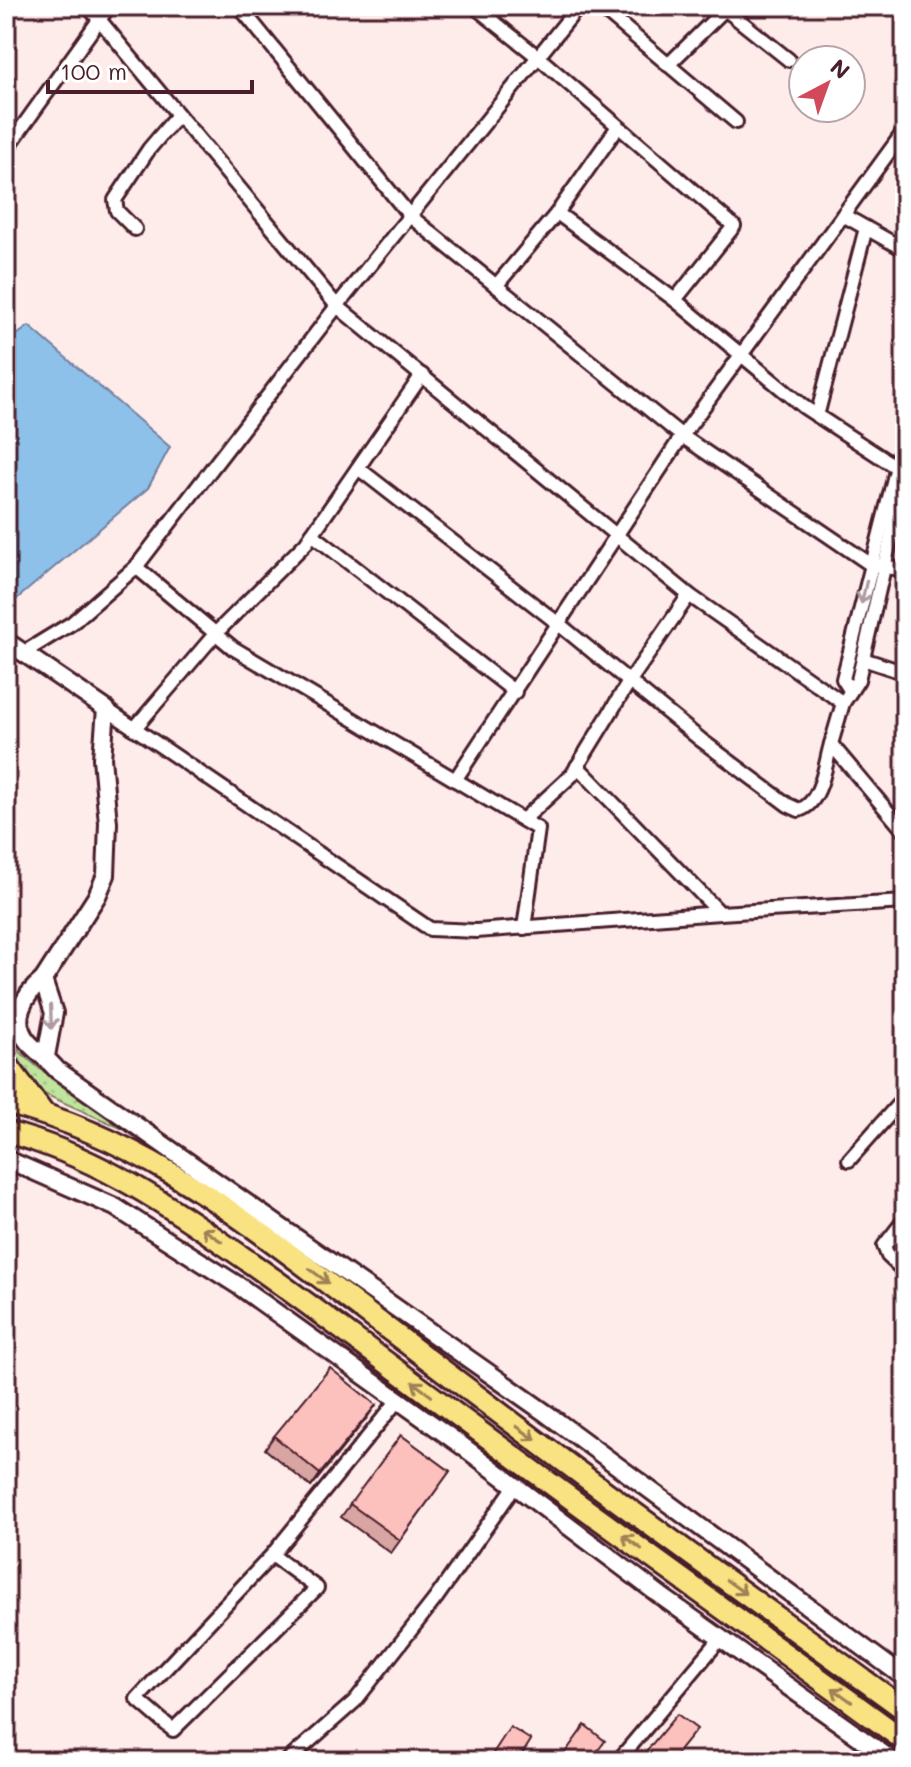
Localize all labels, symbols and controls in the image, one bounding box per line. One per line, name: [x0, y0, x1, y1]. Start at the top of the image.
scale bar: [48, 44, 252, 94]
north arrow: [787, 44, 867, 124]
text: N: [825, 52, 856, 85]
text: 100 m: [60, 55, 127, 86]
one-way arrow: [855, 578, 870, 604]
one-way arrow: [44, 1004, 59, 1030]
one-way arrow: [201, 1227, 223, 1244]
one-way arrow: [307, 1268, 329, 1285]
one-way arrow: [411, 1381, 433, 1397]
one-way arrow: [515, 1424, 536, 1441]
one-way arrow: [622, 1534, 643, 1551]
one-way arrow: [724, 1579, 746, 1595]
one-way arrow: [832, 1687, 853, 1704]

